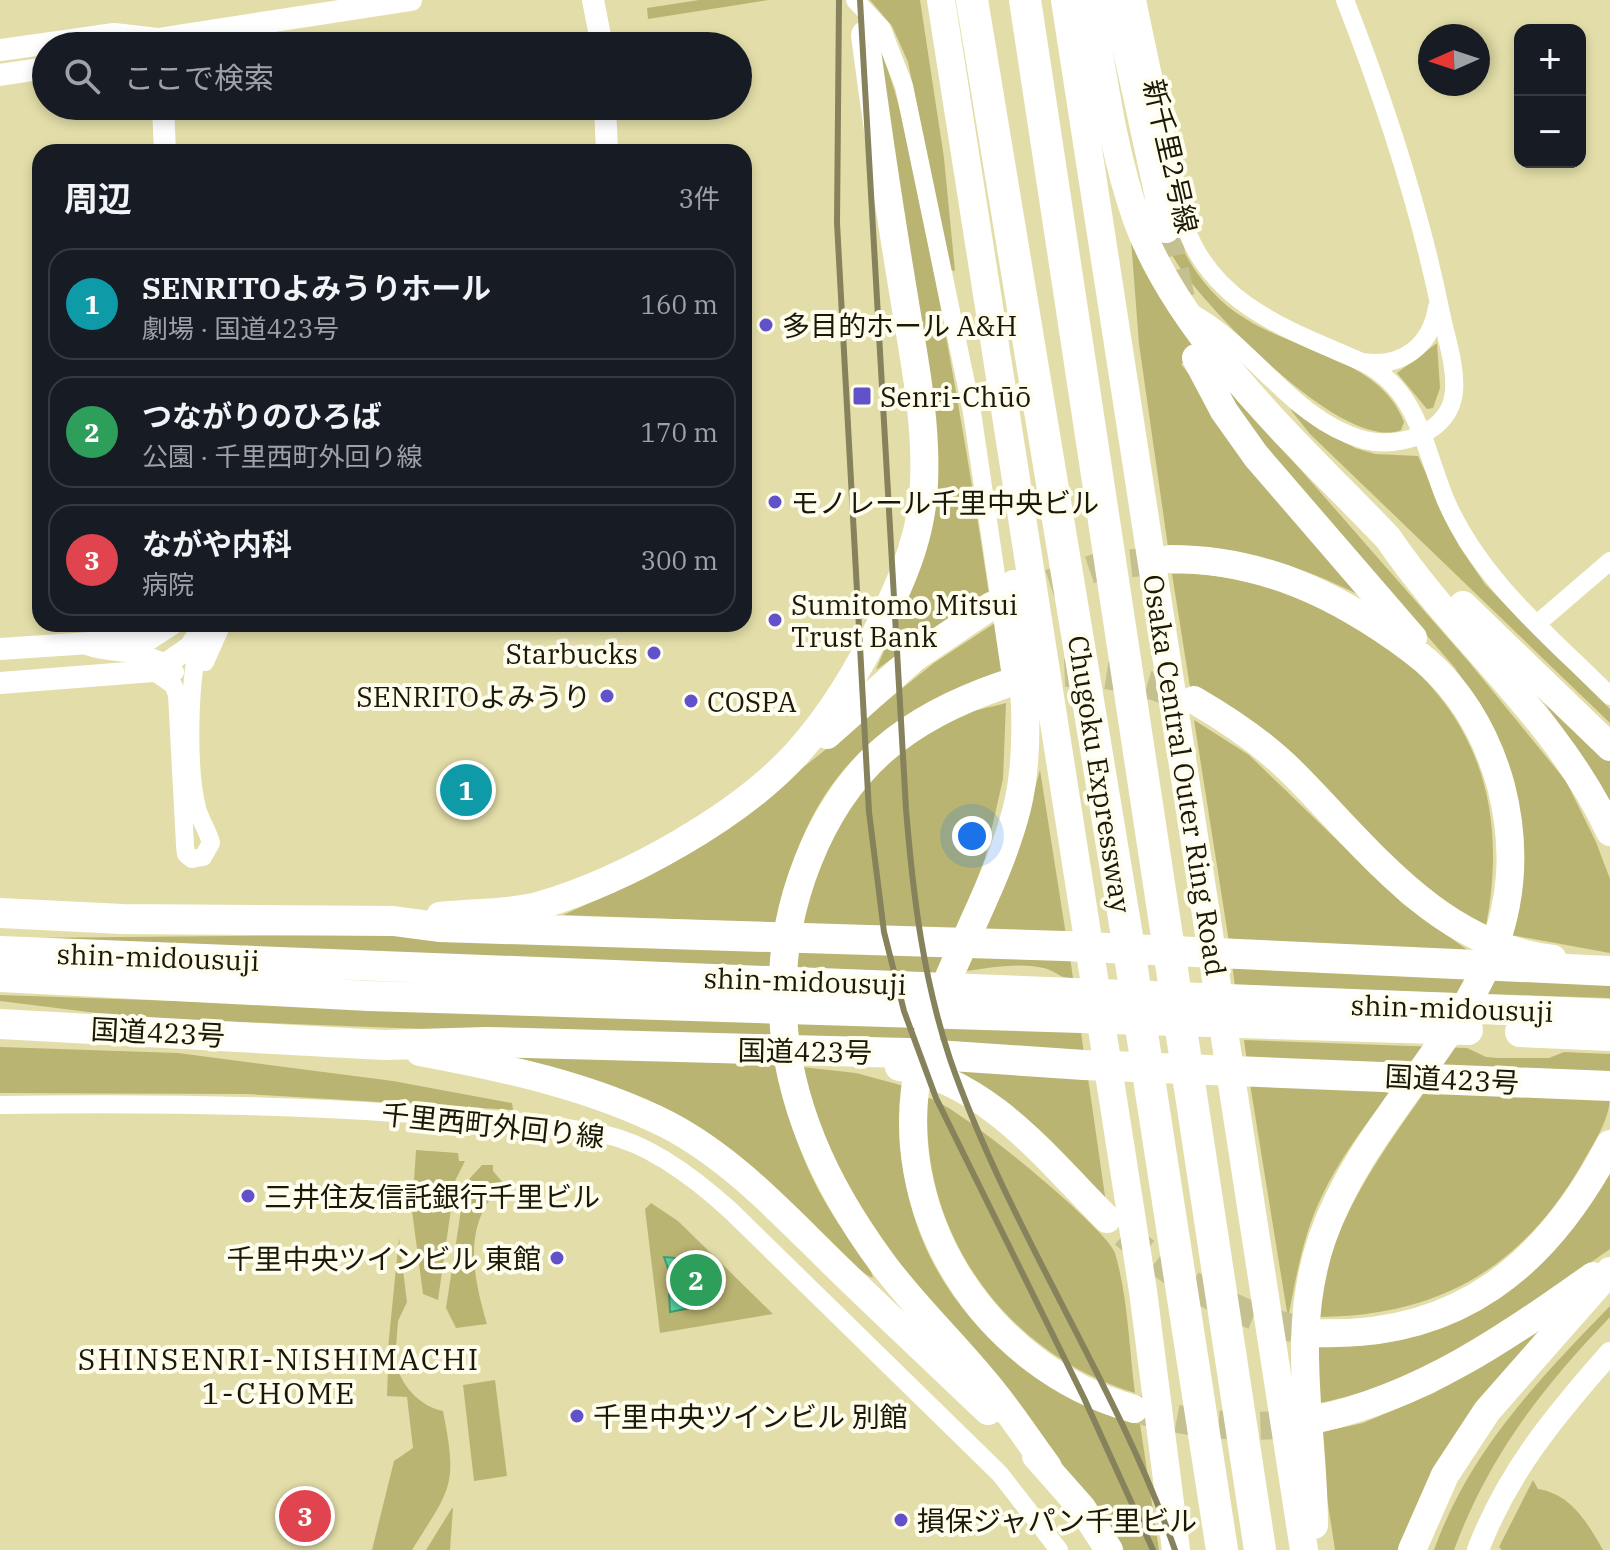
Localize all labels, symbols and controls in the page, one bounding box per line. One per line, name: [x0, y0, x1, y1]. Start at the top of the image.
north arrow: [1418, 24, 1490, 96]
map controls: [1514, 24, 1586, 168]
button: +: [1514, 24, 1586, 96]
search box: [32, 32, 752, 120]
icon: search: [60, 54, 104, 98]
text: ここで検索: [124, 58, 274, 97]
street label: 新千里2号線: [1135, 75, 1207, 237]
button: −: [1514, 96, 1586, 168]
text: 周辺: [64, 176, 132, 220]
text: 3件: [678, 181, 720, 215]
text: SENRITOよみうりホール: [142, 268, 491, 307]
text: 1: [84, 287, 100, 321]
text: 160 m: [640, 287, 718, 321]
place label: 多目的ホール A&H: [782, 307, 1017, 344]
text: 劇場 · 国道423号: [142, 311, 339, 345]
marker: 多目的ホール A&H: [757, 316, 775, 334]
place label: Senri-Chūō: [880, 378, 1031, 415]
marker: Senri-Chūō: [851, 385, 873, 407]
text: つながりのひろば: [142, 396, 382, 435]
text: 2: [84, 415, 100, 449]
text: 170 m: [640, 415, 718, 449]
text: 公園 · 千里西町外回り線: [142, 439, 423, 473]
place label: モノレール千里中央ビル: [791, 484, 1099, 521]
marker: モノレール千里中央ビル: [766, 493, 784, 511]
text: ながや内科: [142, 524, 292, 563]
text: 3: [84, 543, 100, 577]
text: 300 m: [640, 543, 718, 577]
text: 病院: [142, 567, 194, 601]
street label: Osaka Central Outer Ring Road: [1135, 572, 1235, 978]
place label: Sumitomo Mitsui Trust Bank: [791, 586, 1018, 655]
marker: Sumitomo Mitsui Trust Bank: [766, 611, 784, 629]
street label: Chugoku Expressway: [1060, 633, 1140, 915]
place label: Starbucks: [505, 635, 638, 672]
marker: Starbucks: [645, 644, 663, 662]
place label: SENRITOよみうり: [356, 678, 591, 715]
place label: COSPA: [707, 683, 797, 720]
marker: SENRITOよみうり: [598, 687, 616, 705]
marker: COSPA: [682, 692, 700, 710]
pin: 1: [440, 760, 492, 820]
your location: [952, 816, 992, 856]
street label: shin-midousuji: [56, 935, 260, 979]
street label: shin-midousuji: [703, 959, 907, 1003]
street label: shin-midousuji: [1350, 986, 1554, 1030]
street label: 国道423号: [90, 1010, 226, 1054]
street label: 国道423号: [737, 1031, 873, 1071]
street label: 国道423号: [1384, 1057, 1520, 1101]
street label: 千里西町外回り線: [380, 1095, 606, 1155]
place label: 三井住友信託銀行千里ビル: [264, 1178, 600, 1215]
marker: 三井住友信託銀行千里ビル: [239, 1187, 257, 1205]
place label: 千里中央ツインビル 東館: [227, 1240, 541, 1277]
marker: 千里中央ツインビル 東館: [548, 1249, 566, 1267]
pin: 2: [670, 1250, 722, 1310]
district label: SHINSENRI-NISHIMACHI 1-CHOME: [78, 1339, 480, 1412]
place label: 千里中央ツインビル 別館: [593, 1398, 908, 1435]
marker: 千里中央ツインビル 別館: [568, 1407, 586, 1425]
pin: 3: [279, 1486, 331, 1546]
place label: 損保ジャパン千里ビル: [917, 1502, 1197, 1539]
marker: 損保ジャパン千里ビル: [892, 1511, 910, 1529]

